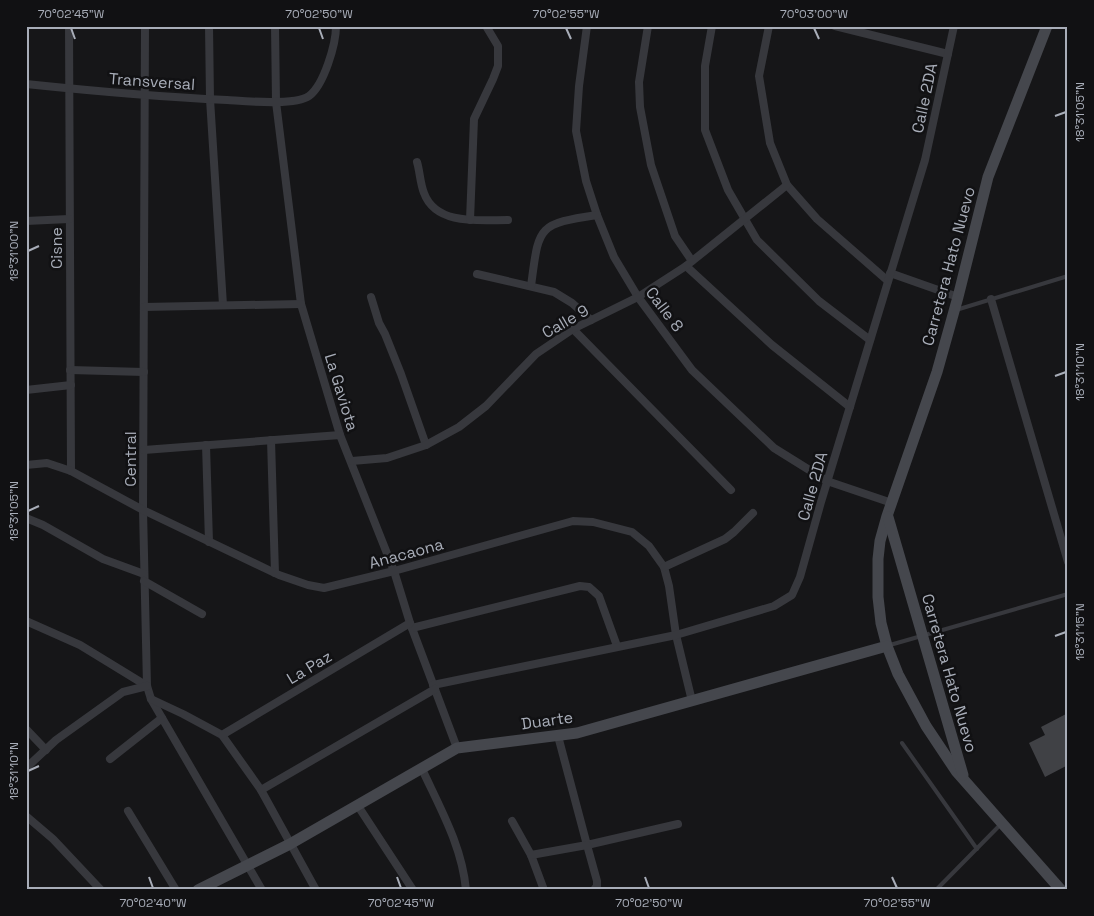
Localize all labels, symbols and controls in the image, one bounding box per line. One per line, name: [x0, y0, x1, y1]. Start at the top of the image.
text: 70°02'45"W: [38, 6, 105, 22]
text: 70°02'50"W: [285, 6, 353, 22]
text: 70°02'55"W: [533, 6, 600, 22]
text: 70°03'00"W: [780, 6, 848, 22]
street label: Calle 2DA: [907, 61, 942, 135]
street label: Transversal: [108, 68, 196, 95]
text: 18°31'05"N: [1072, 82, 1088, 142]
street label: Carretera Hato Nuevo: [917, 184, 980, 348]
text: 18°31'00"N: [6, 221, 22, 281]
street label: Cisne: [46, 227, 67, 269]
street label: Calle 8: [641, 283, 688, 336]
street label: Calle 9: [538, 300, 592, 343]
text: 18°31'10"N: [1072, 343, 1088, 401]
street label: La Gaviota: [320, 351, 363, 433]
street label: Central: [120, 431, 141, 487]
street label: Calle 2DA: [793, 449, 832, 523]
text: 18°31'05"N: [6, 481, 22, 541]
street label: Anacaona: [367, 533, 446, 574]
street label: Carretera Hato Nuevo: [917, 591, 982, 755]
text: 18°31'15"N: [1072, 603, 1088, 661]
street label: La Paz: [283, 646, 336, 689]
street label: Duarte: [520, 706, 574, 735]
text: 18°31'10"N: [6, 742, 22, 800]
text: 70°02'40"W: [119, 895, 187, 911]
text: 70°02'45"W: [368, 895, 435, 911]
text: 70°02'50"W: [615, 895, 683, 911]
text: 70°02'55"W: [864, 895, 931, 911]

